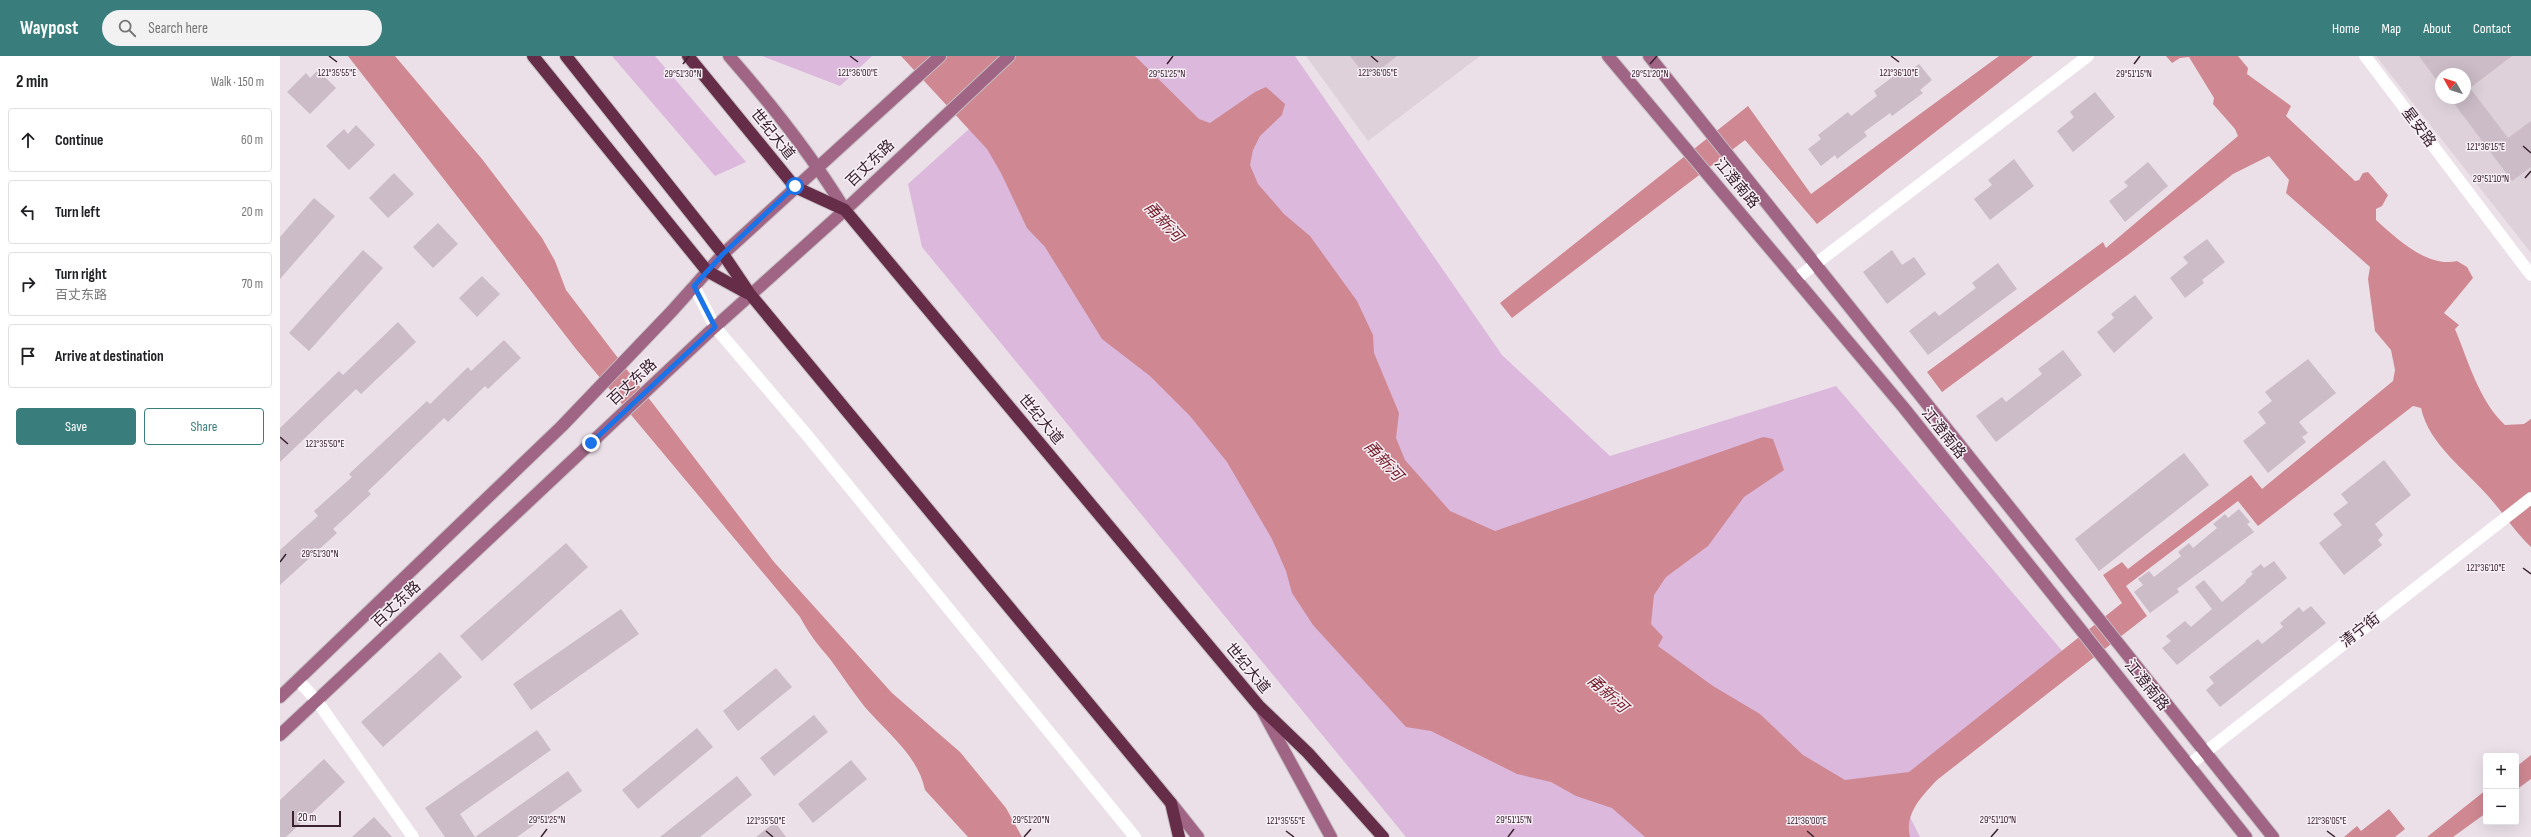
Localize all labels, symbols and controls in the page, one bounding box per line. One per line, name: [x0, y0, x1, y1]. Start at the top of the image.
search box: [102, 10, 382, 46]
text: Waypost: [20, 17, 78, 40]
icon: search: [116, 17, 138, 39]
text: Search here: [148, 19, 208, 38]
text: Home: [2332, 20, 2360, 37]
text: Map: [2382, 20, 2401, 37]
text: About: [2423, 20, 2451, 37]
text: Contact: [2473, 20, 2511, 37]
text: 121°35'55"E: [318, 67, 356, 79]
text: 121°36'00"E: [838, 67, 878, 79]
text: 121°36'05"E: [1358, 67, 1398, 79]
text: 121°36'10"E: [1880, 67, 1918, 79]
text: 29°51'30"N: [664, 68, 702, 80]
text: 29°51'25"N: [1149, 68, 1185, 80]
text: 29°51'20"N: [1632, 68, 1669, 80]
text: 29°51'15"N: [2116, 68, 2152, 80]
north arrow: [2435, 68, 2471, 104]
text: 2 min: [16, 72, 48, 92]
text: Walk · 150 m: [211, 74, 264, 90]
street label: 星安路: [2397, 104, 2440, 151]
street label: 世纪大道: [746, 105, 799, 164]
icon: ahead: [17, 129, 39, 151]
text: Continue: [55, 131, 104, 150]
text: 60 m: [241, 132, 263, 148]
street label: 百丈东路: [842, 136, 899, 191]
text: 121°36'15"E: [2467, 141, 2505, 153]
street label: 江澄南路: [1710, 154, 1763, 212]
text: 29°51'10"N: [2473, 173, 2509, 185]
route start: [786, 177, 804, 195]
water label: 甬新河: [1140, 198, 1188, 248]
icon: left: [17, 201, 39, 223]
text: Turn left: [55, 203, 100, 222]
text: 20 m: [241, 204, 263, 220]
text: Turn right: [55, 265, 107, 284]
icon: right: [17, 273, 39, 295]
text: 70 m: [242, 276, 263, 292]
text: 百丈东路: [55, 287, 107, 303]
icon: arrive: [17, 345, 39, 367]
text: Arrive at destination: [55, 347, 164, 366]
street label: 百丈东路: [604, 355, 661, 410]
street label: 世纪大道: [1014, 390, 1067, 448]
street label: 江澄南路: [1917, 404, 1970, 463]
button: Save: [16, 408, 136, 445]
button: Share: [144, 408, 264, 445]
route end: [582, 434, 600, 452]
water label: 甬新河: [1360, 437, 1408, 487]
text: 121°35'50"E: [305, 438, 345, 450]
text: 29°51'30"N: [301, 548, 339, 560]
text: 121°36'10"E: [2467, 562, 2505, 574]
street label: 百丈东路: [368, 577, 425, 632]
street label: 清宁街: [2337, 609, 2384, 652]
street label: 世纪大道: [1221, 639, 1274, 697]
street label: 江澄南路: [2120, 656, 2173, 715]
water label: 甬新河: [1583, 671, 1633, 719]
map controls: [2483, 753, 2519, 825]
button: +: [2483, 753, 2519, 789]
button: −: [2483, 789, 2519, 825]
scale bar: [292, 809, 341, 828]
text: 20 m: [298, 811, 316, 824]
text: 29°51'25"N: [529, 814, 565, 826]
text: 29°51'20"N: [1013, 814, 1050, 826]
text: 29°51'15"N: [1496, 814, 1532, 826]
text: 29°51'10"N: [1980, 814, 2016, 826]
text: 121°35'50"E: [746, 815, 786, 827]
text: 121°35'55"E: [1267, 815, 1305, 827]
text: 121°36'00"E: [1787, 815, 1827, 827]
text: 121°36'05"E: [2307, 815, 2347, 827]

